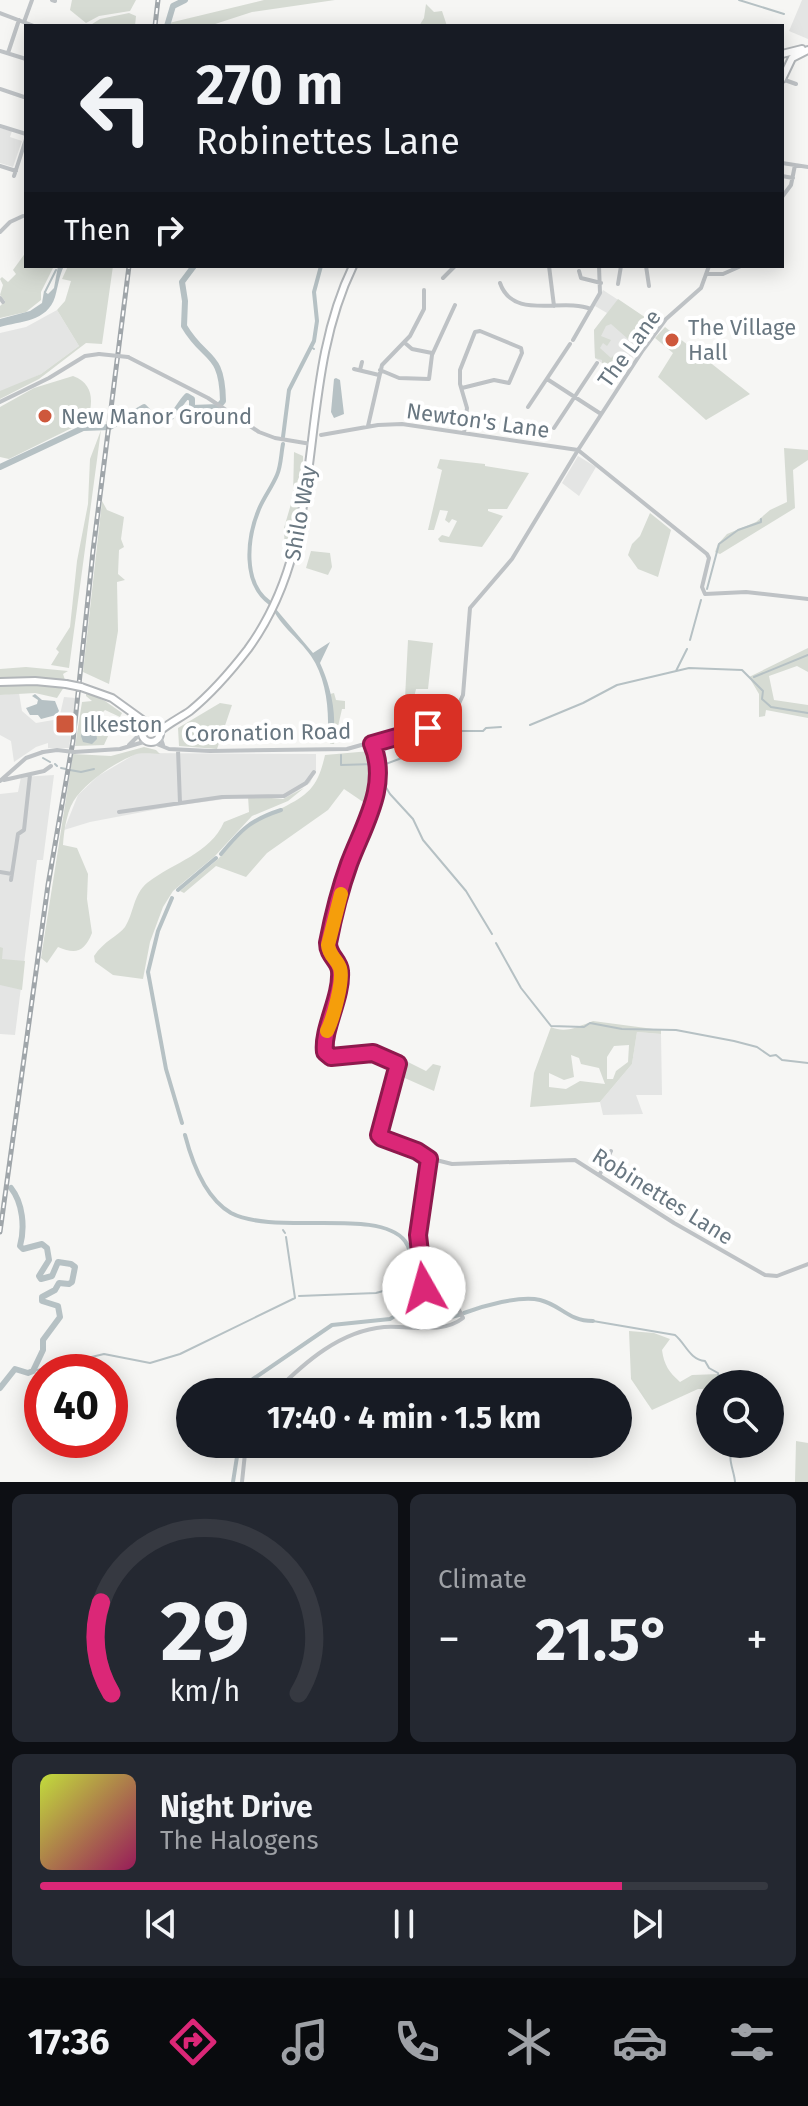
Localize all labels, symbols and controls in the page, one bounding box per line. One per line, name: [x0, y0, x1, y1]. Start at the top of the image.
text: 270 m: [196, 52, 343, 119]
icon: left: [64, 56, 168, 160]
text: Robinettes Lane: [196, 120, 460, 164]
icon: right: [147, 208, 191, 252]
text: Then: [64, 212, 131, 248]
street label: The Lane: [592, 304, 667, 393]
place label: The Village Hall: [688, 314, 796, 366]
marker: The Village Hall: [663, 331, 681, 349]
street label: Newton's Lane: [405, 397, 551, 444]
place label: New Manor Ground: [61, 403, 252, 430]
marker: New Manor Ground: [36, 407, 54, 425]
street label: Shilo Way: [279, 463, 322, 563]
pin: [394, 694, 462, 762]
icon: arrive: [406, 706, 450, 750]
place label: Ilkeston: [83, 711, 163, 738]
marker: Ilkeston: [54, 713, 76, 735]
street label: Coronation Road: [184, 718, 352, 747]
street label: Robinettes Lane: [587, 1142, 738, 1251]
position arrow: [382, 1246, 466, 1330]
speed limit sign: 40: [24, 1354, 128, 1458]
map controls: [696, 1370, 784, 1458]
button: search: [696, 1370, 784, 1458]
text: 17:40 · 4 min · 1.5 km: [267, 1400, 541, 1436]
text: Climate: [438, 1564, 527, 1595]
text: 29: [161, 1582, 249, 1682]
text: 21.5°: [535, 1604, 671, 1676]
text: −: [438, 1613, 460, 1666]
text: +: [746, 1613, 768, 1666]
text: km/h: [170, 1674, 240, 1709]
text: Night Drive: [160, 1789, 313, 1825]
text: The Halogens: [160, 1825, 319, 1856]
icon: previous: [139, 1902, 183, 1946]
icon: pause: [382, 1902, 426, 1946]
icon: next: [625, 1902, 669, 1946]
icon: directions: [165, 2014, 221, 2070]
icon: music: [277, 2014, 333, 2070]
icon: phone: [389, 2014, 445, 2070]
icon: climate: [501, 2014, 557, 2070]
icon: car: [612, 2014, 668, 2070]
icon: filters: [724, 2014, 780, 2070]
text: 17:36: [28, 2020, 110, 2064]

